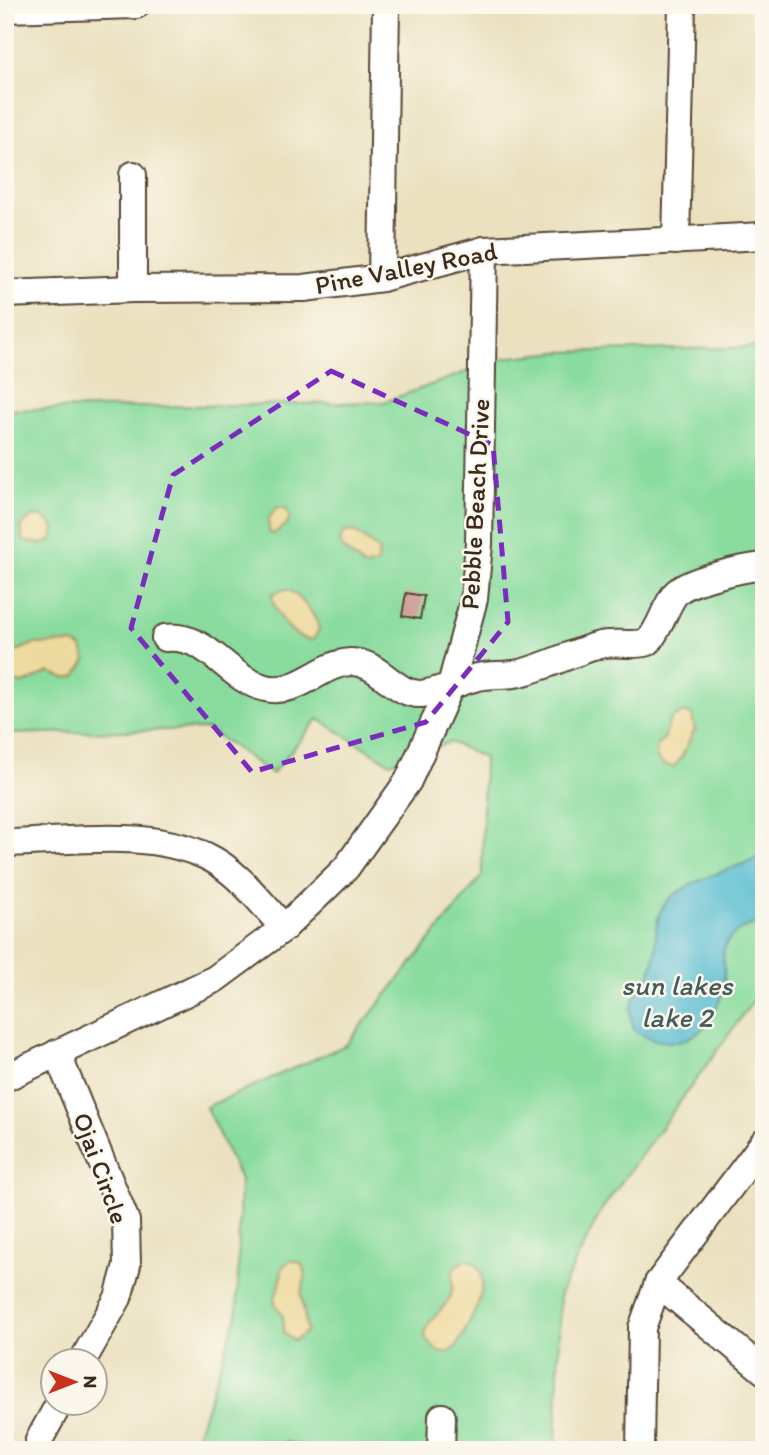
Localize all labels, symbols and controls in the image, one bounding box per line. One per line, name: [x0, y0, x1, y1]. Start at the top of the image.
street label: Pine Valley Road: [312, 235, 500, 301]
street label: Pebble Beach Drive: [453, 398, 497, 610]
water label: sun lakes lake 2: [621, 968, 734, 1034]
street label: Ojai Circle: [66, 1108, 136, 1228]
north arrow: [38, 1346, 108, 1416]
text: N: [79, 1376, 102, 1388]

